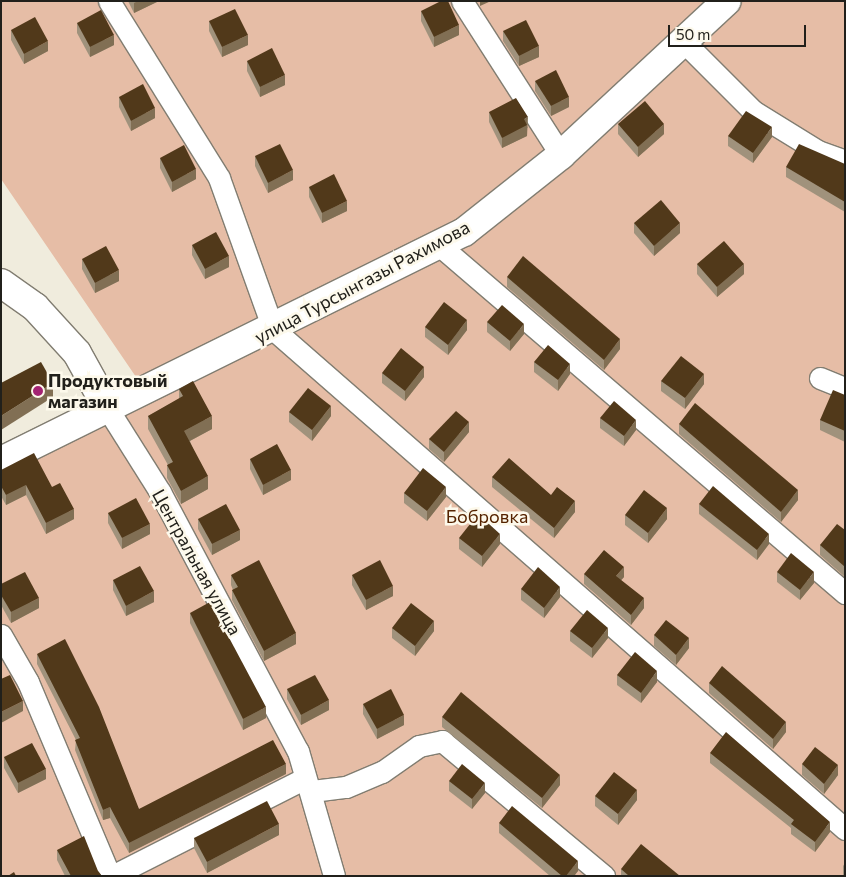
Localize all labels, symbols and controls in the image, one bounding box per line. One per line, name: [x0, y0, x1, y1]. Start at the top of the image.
scale bar: [671, 15, 808, 47]
text: 50 m: [676, 25, 710, 43]
street label: улица Турсынгазы Рахимова: [251, 216, 473, 348]
place label: Продуктовый магазин: [48, 370, 167, 412]
marker: Продуктовый магазин: [32, 385, 44, 397]
street label: Центральная улица: [148, 485, 246, 639]
park label: Бобровка: [446, 505, 528, 527]

